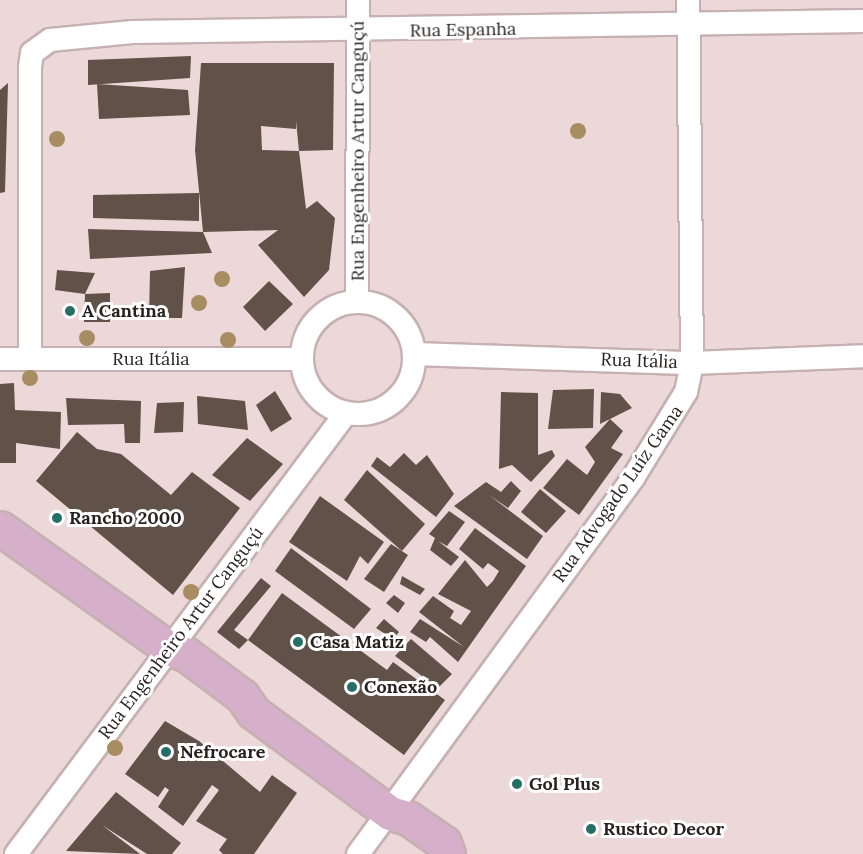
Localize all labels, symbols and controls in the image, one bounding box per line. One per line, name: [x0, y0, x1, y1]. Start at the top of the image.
street label: Rua Espanha: [410, 18, 516, 42]
street label: Rua Engenheiro Artur Canguçú: [347, 21, 369, 281]
place label: A Cantina: [82, 300, 166, 322]
marker: A Cantina: [63, 304, 77, 318]
street label: Rua Itália: [112, 348, 190, 370]
street label: Rua Itália: [600, 349, 678, 373]
street label: Rua Advogado Luíz Gama: [549, 401, 687, 587]
place label: Rancho 2000: [69, 507, 182, 529]
marker: Rancho 2000: [50, 511, 64, 525]
street label: Rua Engenheiro Artur Canguçú: [94, 522, 268, 744]
place label: Casa Matiz: [310, 631, 404, 653]
marker: Casa Matiz: [291, 635, 305, 649]
place label: Conexão: [364, 676, 437, 698]
marker: Conexão: [345, 680, 359, 694]
place label: Nefrocare: [180, 741, 265, 763]
marker: Nefrocare: [157, 743, 175, 761]
place label: Gol Plus: [529, 773, 600, 795]
marker: Gol Plus: [510, 777, 524, 791]
place label: Rustico Decor: [603, 818, 724, 840]
marker: Rustico Decor: [584, 822, 598, 836]

